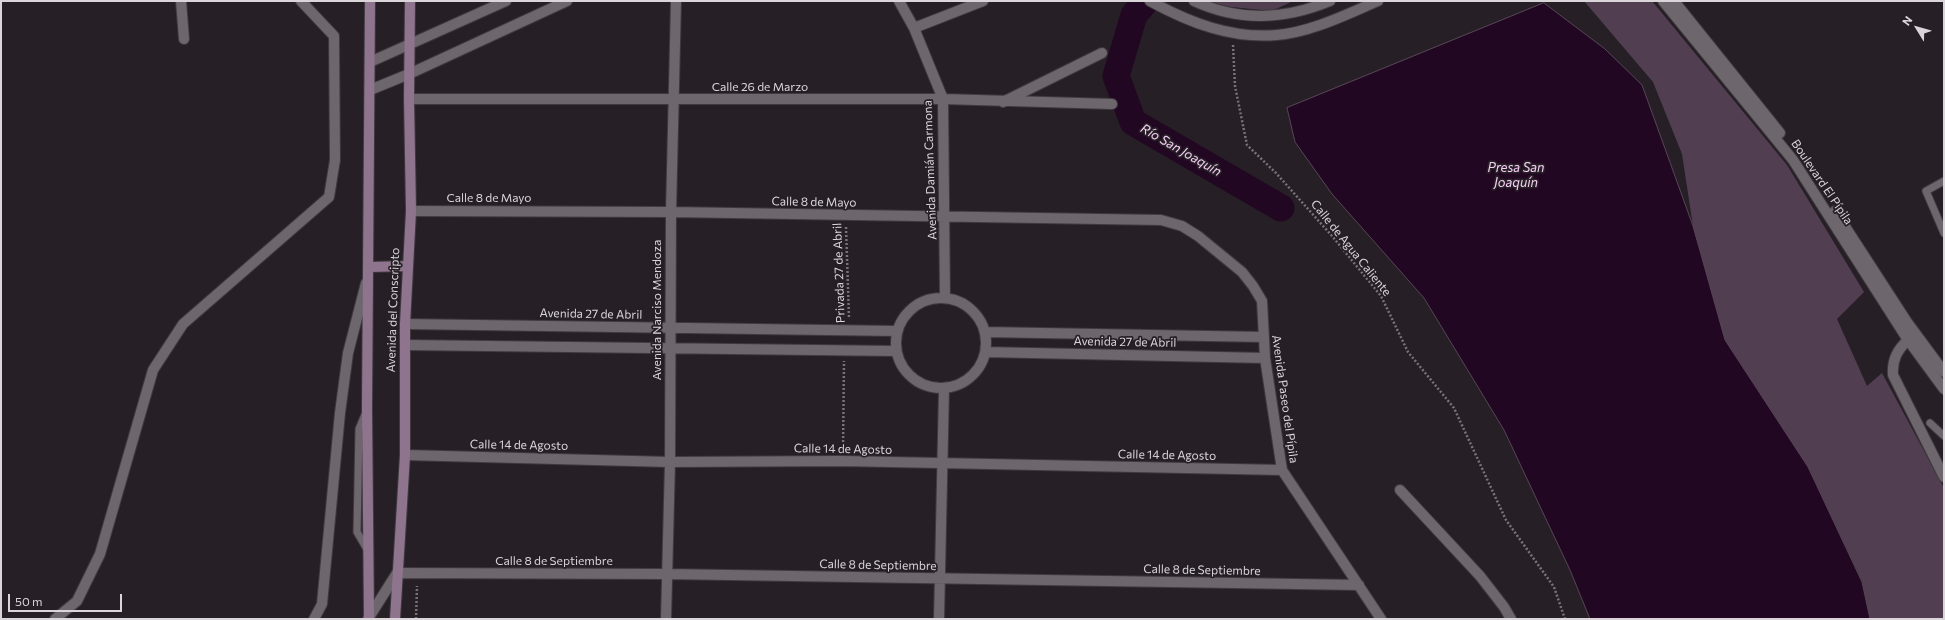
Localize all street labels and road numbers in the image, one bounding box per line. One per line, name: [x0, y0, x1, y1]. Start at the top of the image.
street label: Calle 26 de Marzo: [712, 80, 808, 94]
street label: Avenida Damián Carmona: [920, 100, 940, 240]
street label: Boulevard El Pípila: [1788, 137, 1856, 227]
street label: Calle 8 de Mayo: [446, 191, 532, 205]
street label: Calle 8 de Mayo: [771, 194, 857, 210]
street label: Calle de Agua Caliente: [1308, 197, 1394, 299]
street label: Privada 27 de Abril: [830, 223, 848, 323]
street label: Avenida Narciso Mendoza: [650, 240, 664, 380]
street label: Avenida del Conscripto: [384, 247, 402, 373]
street label: Avenida 27 de Abril: [540, 306, 642, 322]
street label: Avenida 27 de Abril: [1074, 334, 1176, 350]
street label: Avenida Paseo del Pípila: [1269, 334, 1301, 464]
street label: Calle 14 de Agosto: [470, 437, 568, 453]
street label: Calle 14 de Agosto: [794, 441, 892, 457]
street label: Calle 14 de Agosto: [1118, 447, 1216, 463]
street label: Calle 8 de Septiembre: [495, 554, 613, 568]
street label: Calle 8 de Septiembre: [819, 557, 937, 573]
street label: Calle 8 de Septiembre: [1143, 562, 1261, 578]

